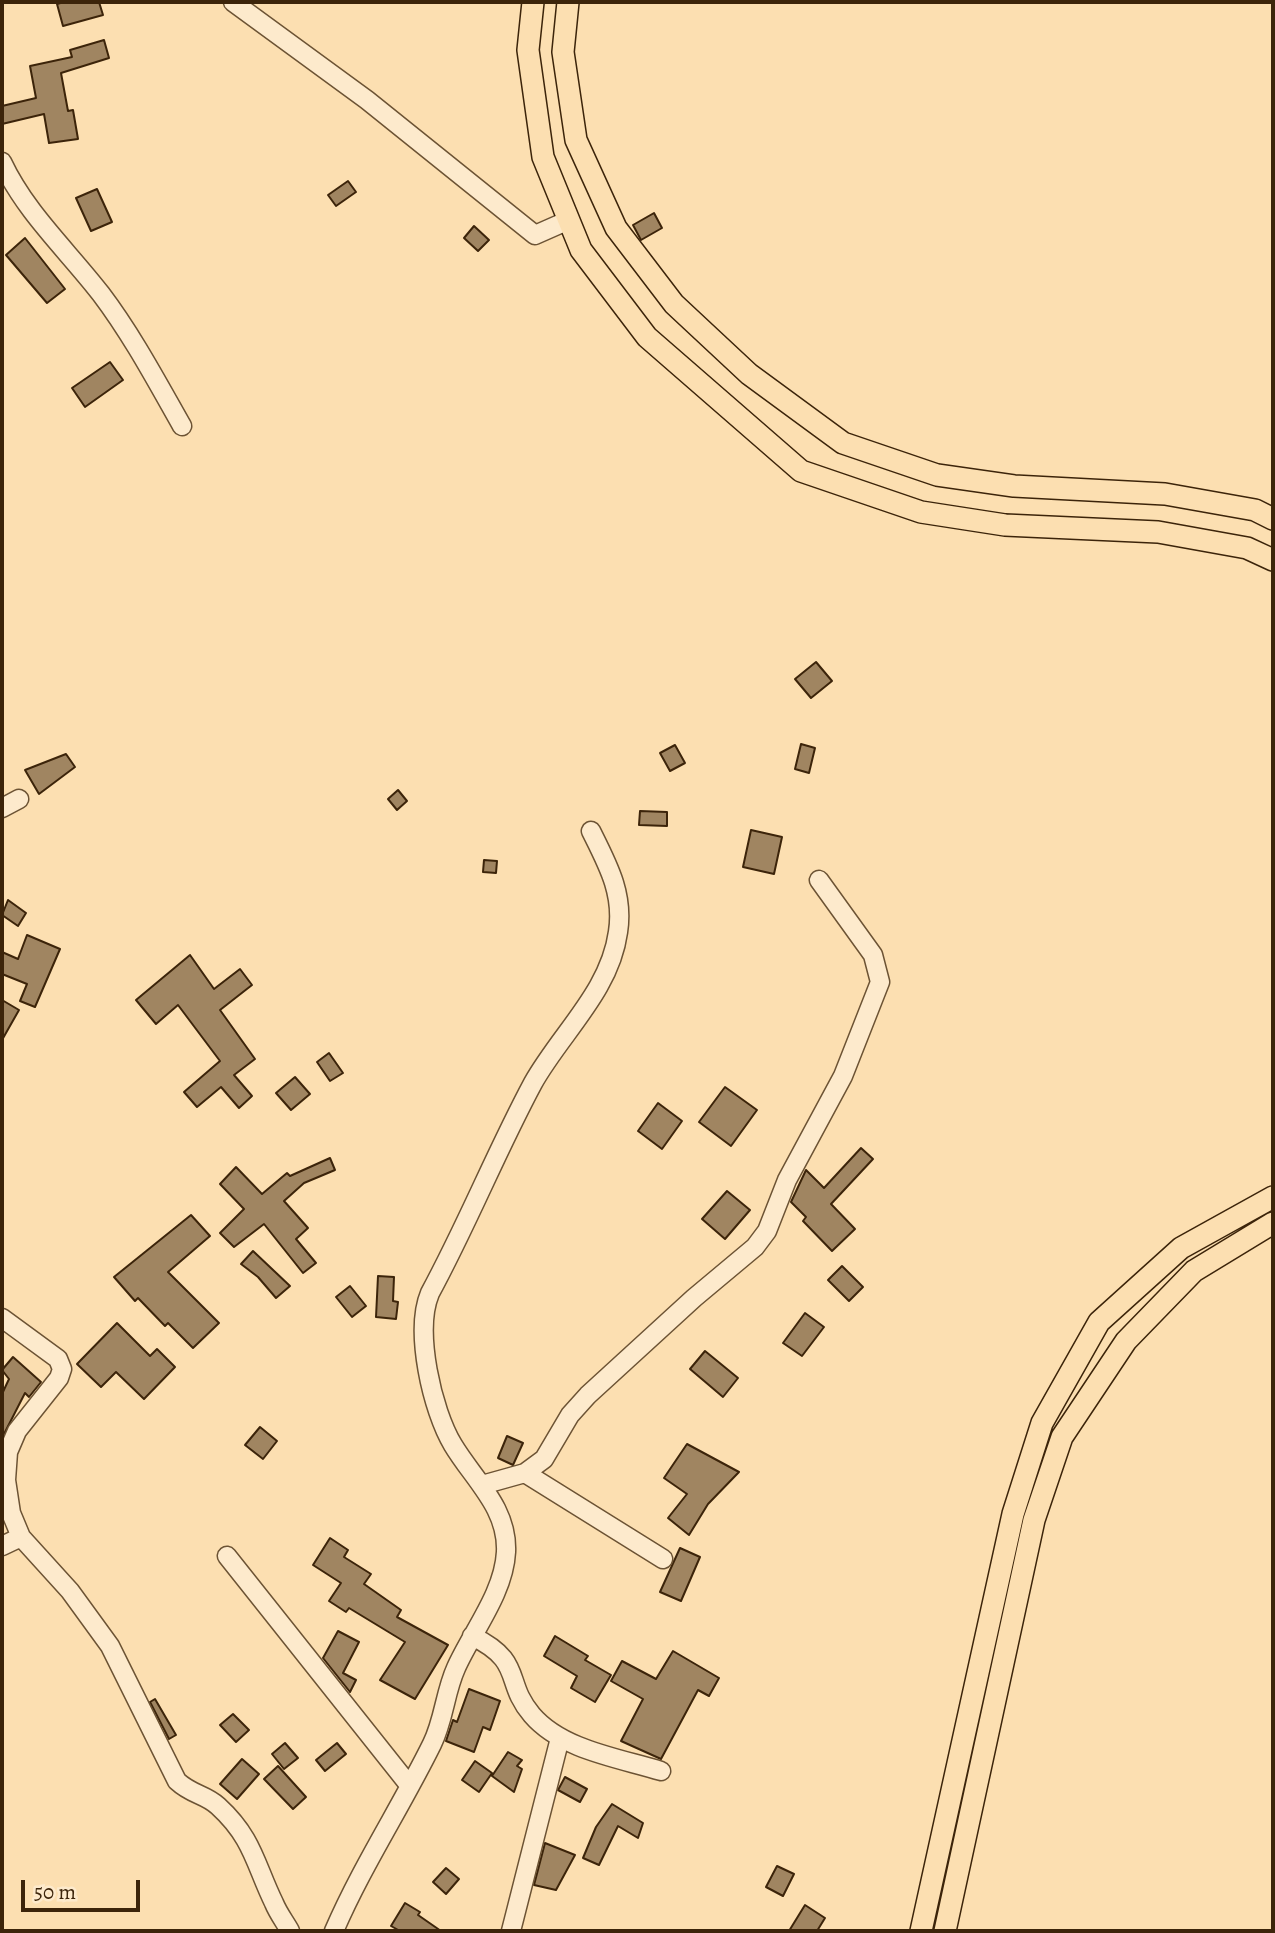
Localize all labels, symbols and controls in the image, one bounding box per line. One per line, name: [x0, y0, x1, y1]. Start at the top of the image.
scale bar: [24, 1867, 144, 1911]
text: 50 m: [34, 1878, 76, 1906]

